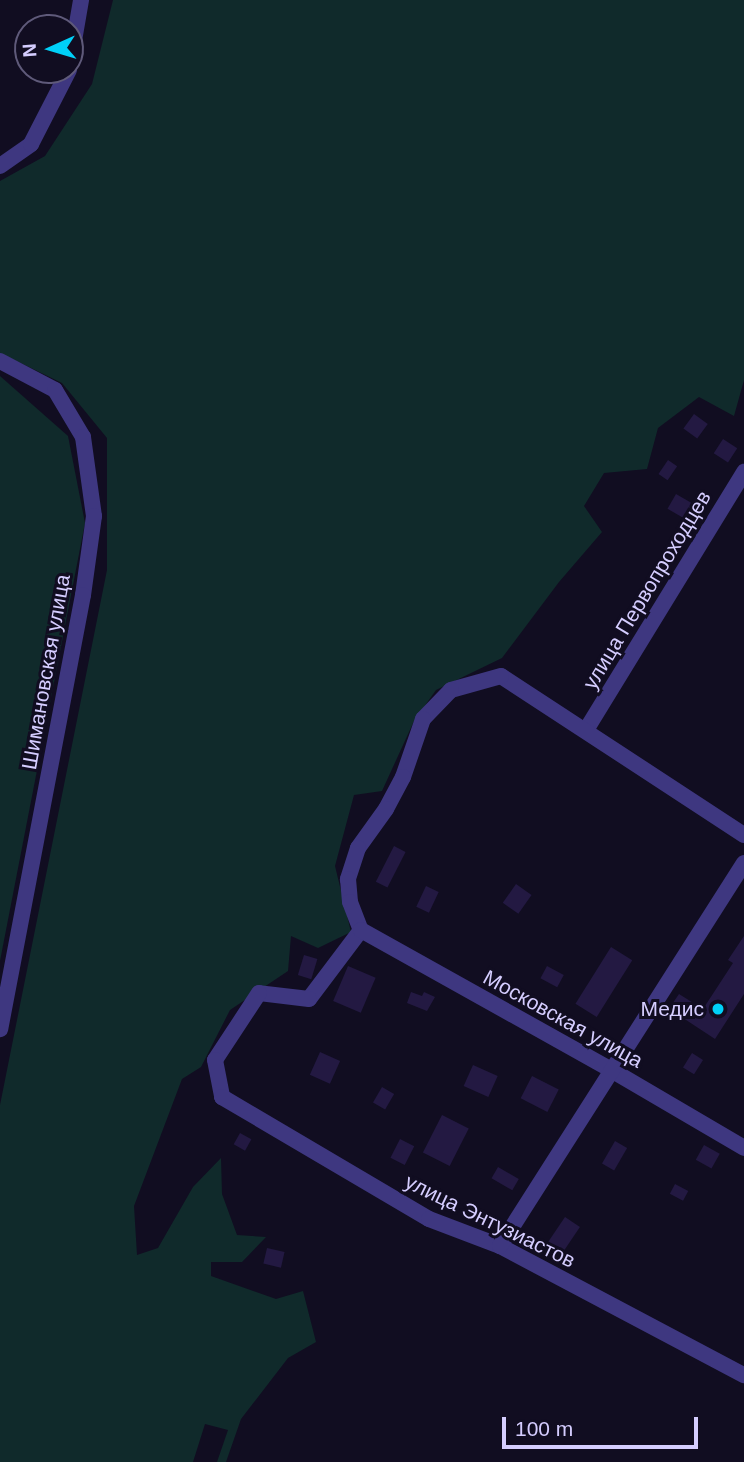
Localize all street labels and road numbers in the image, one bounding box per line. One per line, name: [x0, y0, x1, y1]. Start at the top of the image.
street label: улица Первопроходцев: [578, 486, 716, 694]
street label: Шимановская улица: [16, 572, 76, 772]
street label: Московская улица: [479, 965, 647, 1073]
street label: улица Энтузиастов: [401, 1169, 579, 1273]

